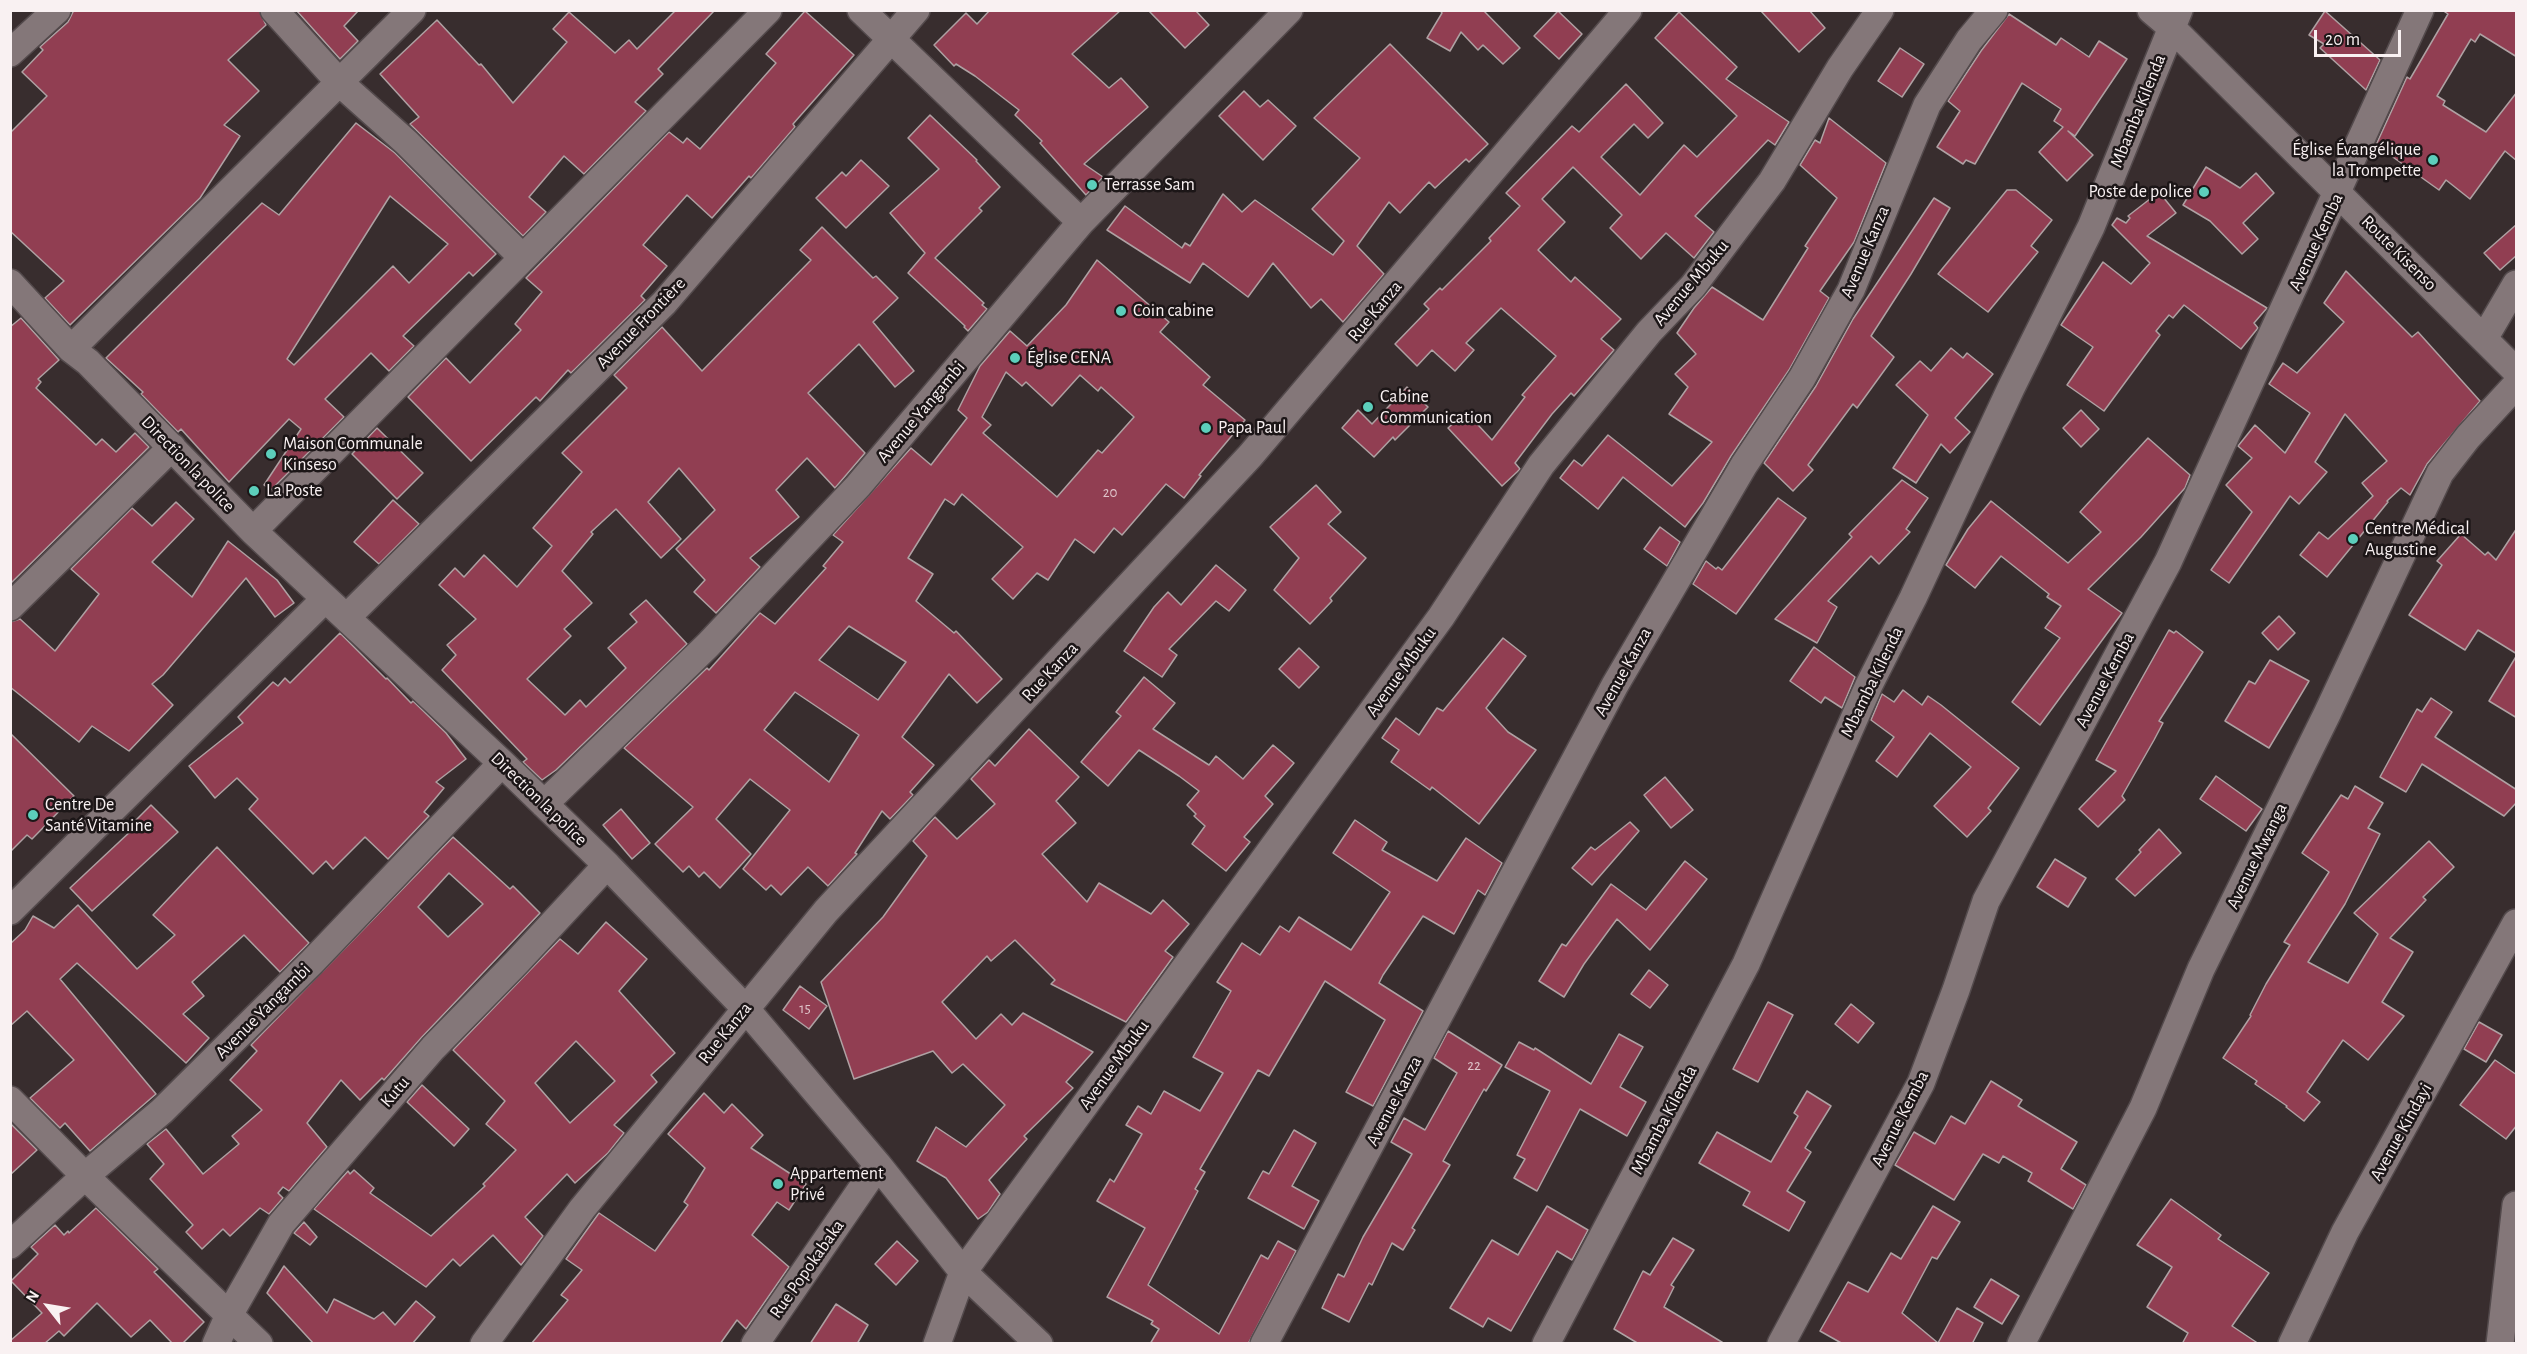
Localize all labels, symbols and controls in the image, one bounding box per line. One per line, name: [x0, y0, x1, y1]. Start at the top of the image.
scale bar: [2317, 18, 2404, 56]
text: 20 m: [2325, 31, 2360, 49]
street label: Mbamba Kilenda: [2105, 51, 2171, 171]
place label: Église Évangélique la Trompette: [2292, 139, 2421, 182]
marker: Église Évangélique la Trompette: [2426, 153, 2440, 167]
place label: Terrasse Sam: [1104, 174, 1195, 196]
marker: Terrasse Sam: [1085, 178, 1099, 192]
place label: Poste de police: [2089, 181, 2192, 203]
marker: Poste de police: [2197, 185, 2211, 199]
street label: Avenue Kemba: [2284, 190, 2348, 294]
street label: Avenue Kanza: [1836, 203, 1894, 301]
street label: Route Kisenso: [2357, 211, 2441, 295]
street label: Avenue Mbuku: [1649, 236, 1733, 330]
street label: Avenue Frontière: [592, 273, 690, 373]
street label: Rue Kanza: [1343, 276, 1407, 346]
place label: Coin cabine: [1133, 300, 1214, 322]
marker: Coin cabine: [1114, 304, 1128, 318]
place label: Église CENA: [1027, 347, 1111, 369]
marker: Église CENA: [1008, 351, 1022, 365]
street label: Avenue Yangambi: [872, 357, 970, 467]
place label: Cabine Communication: [1380, 386, 1492, 428]
marker: Cabine Communication: [1361, 400, 1375, 414]
street label: Direction la police: [137, 411, 239, 517]
place label: Papa Paul: [1218, 417, 1286, 439]
marker: Papa Paul: [1199, 421, 1213, 435]
place label: Maison Communale Kinseso: [283, 433, 423, 476]
marker: Maison Communale Kinseso: [264, 447, 278, 461]
place label: La Poste: [266, 480, 323, 502]
house number: 20: [1103, 483, 1117, 501]
marker: La Poste: [247, 484, 261, 498]
place label: Centre Médical Augustine: [2365, 518, 2470, 560]
marker: Centre Médical Augustine: [2346, 532, 2360, 546]
street label: Avenue Mbuku: [1361, 623, 1441, 721]
street label: Mbamba Kilenda: [1836, 623, 1908, 741]
street label: Avenue Kanza: [1590, 624, 1656, 720]
street label: Avenue Kemba: [2071, 629, 2139, 731]
street label: Rue Kanza: [1017, 638, 1083, 706]
street label: Direction la police: [486, 748, 592, 850]
place label: Centre De Santé Vitamine: [45, 794, 152, 836]
street label: Avenue Mwanga: [2222, 799, 2292, 913]
marker: Centre De Santé Vitamine: [26, 808, 40, 822]
street label: Avenue Yangambi: [211, 959, 315, 1063]
street label: Rue Kanza: [694, 998, 756, 1068]
house number: 15: [799, 999, 811, 1017]
street label: Avenue Mbuku: [1074, 1016, 1154, 1114]
street label: Avenue Kanza: [1361, 1053, 1427, 1149]
house number: 22: [1467, 1056, 1481, 1074]
street label: Mbamba Kilenda: [1626, 1062, 1702, 1178]
street label: Avenue Kemba: [1867, 1067, 1933, 1171]
street label: Kutu: [376, 1072, 414, 1112]
street label: Avenue Kindayi: [2365, 1079, 2437, 1185]
place label: Appartement Privé: [790, 1163, 884, 1206]
marker: Appartement Privé: [771, 1177, 785, 1191]
street label: Rue Popokabaka: [765, 1216, 849, 1322]
north arrow: [18, 1276, 78, 1336]
text: N: [23, 1288, 42, 1306]

